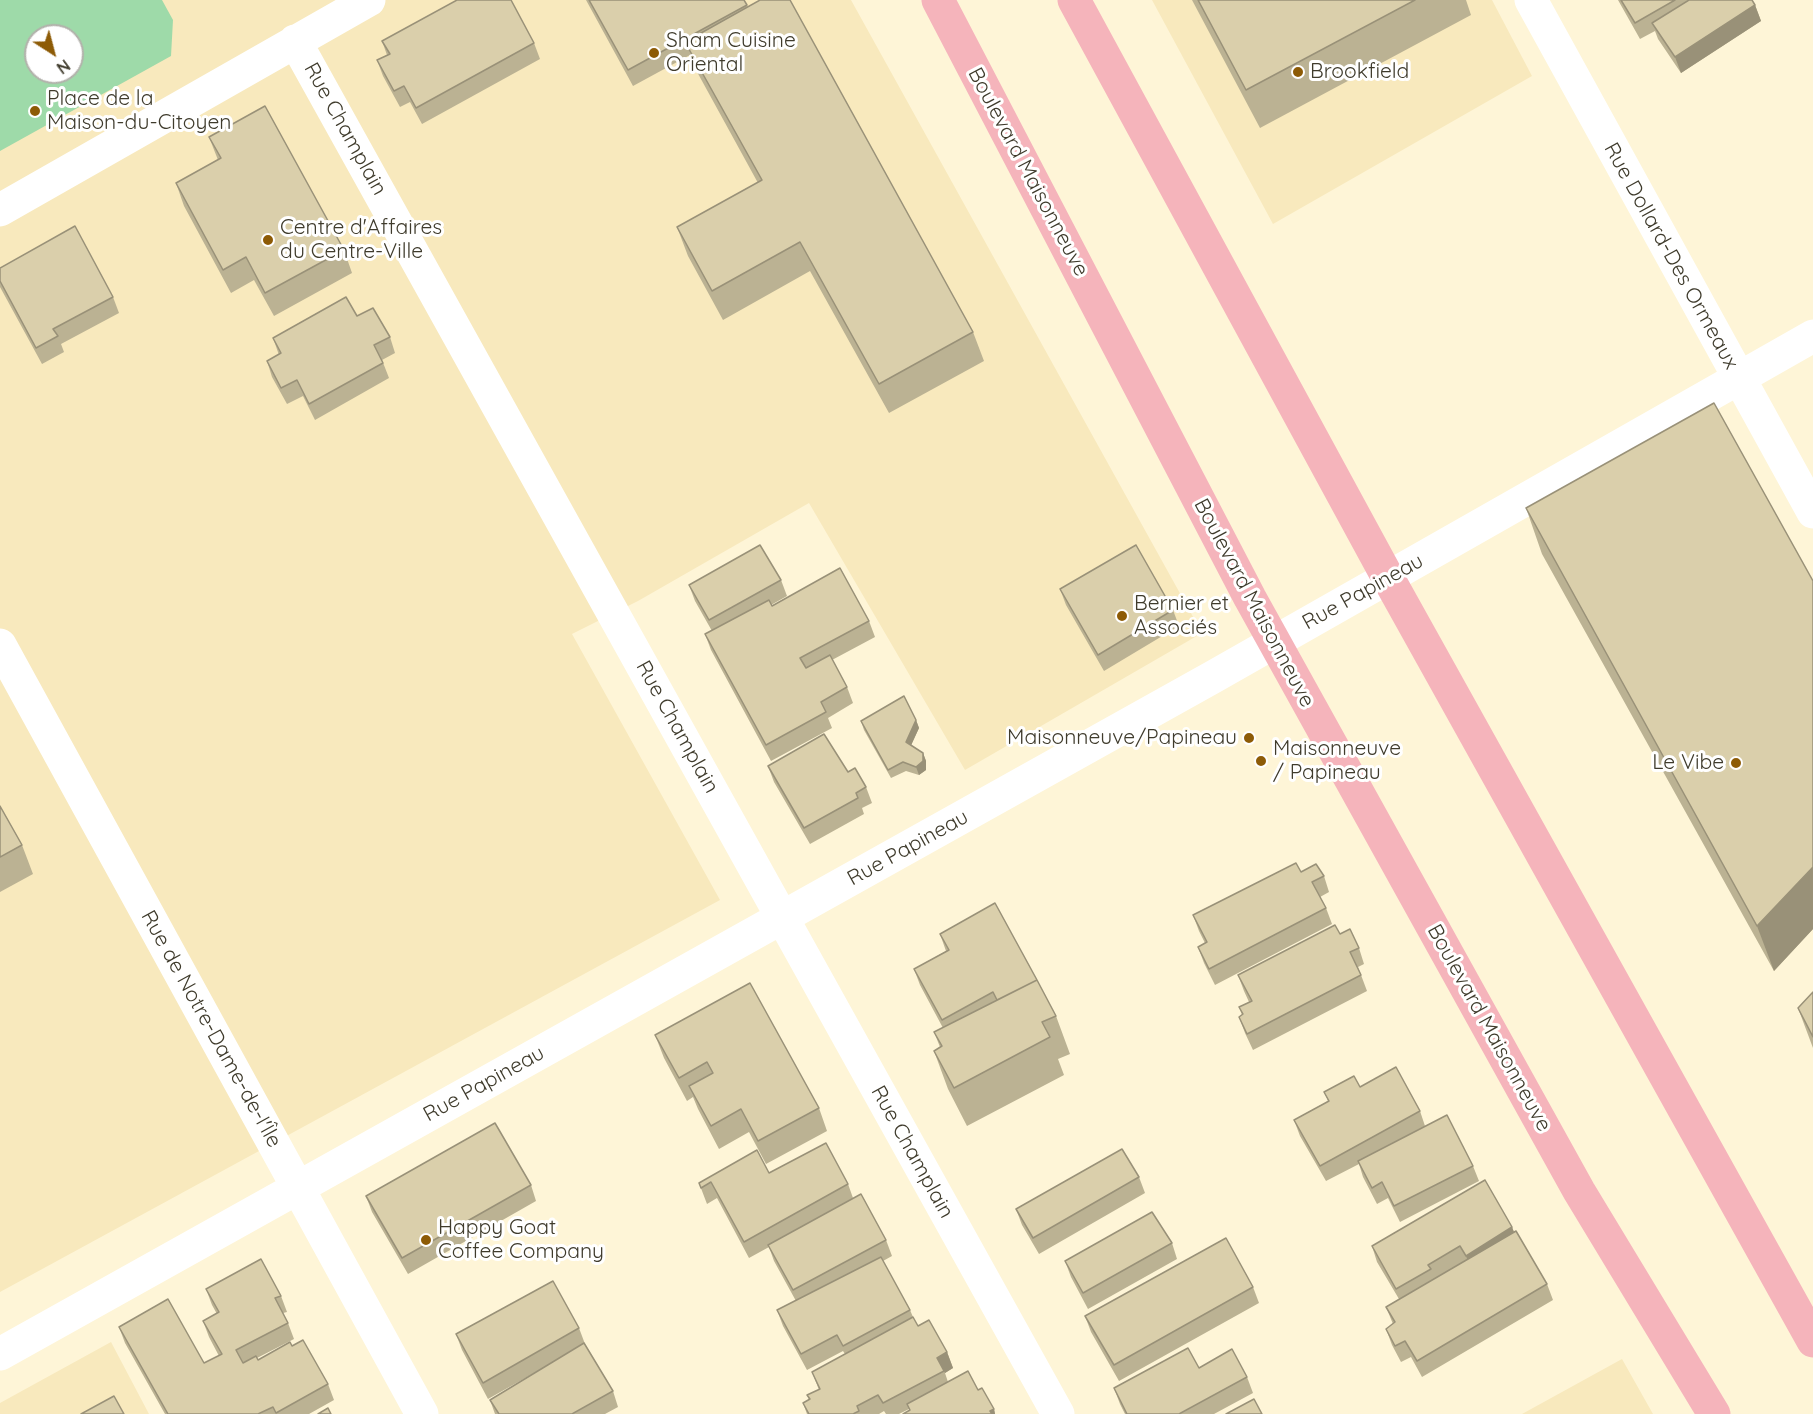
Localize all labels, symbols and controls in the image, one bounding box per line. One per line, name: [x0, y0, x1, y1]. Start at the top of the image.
north arrow: [24, 24, 84, 84]
place label: Sham Cuisine Oriental: [666, 28, 796, 78]
marker: Sham Cuisine Oriental: [647, 46, 661, 60]
text: N: [53, 55, 74, 78]
street label: Rue Champlain: [298, 58, 392, 200]
place label: Brookfield: [1310, 59, 1409, 85]
street label: Boulevard Maisonneuve: [962, 63, 1094, 281]
marker: Brookfield: [1291, 65, 1305, 79]
place label: Place de la Maison-du-Citoyen: [47, 86, 231, 136]
marker: Place de la Maison-du-Citoyen: [28, 104, 42, 118]
street label: Rue Dollard-Des Ormeaux: [1598, 138, 1744, 374]
place label: Centre d'Affaires du Centre-Ville: [280, 215, 442, 265]
marker: Centre d'Affaires du Centre-Ville: [261, 233, 275, 247]
street label: Boulevard Maisonneuve: [1188, 494, 1320, 712]
street label: Rue Papineau: [1298, 548, 1428, 636]
place label: Bernier et Associés: [1134, 591, 1229, 641]
marker: Bernier et Associés: [1115, 609, 1129, 623]
street label: Rue Champlain: [630, 656, 724, 798]
place label: Maisonneuve/Papineau: [1007, 725, 1237, 751]
marker: Maisonneuve/Papineau: [1242, 731, 1256, 745]
place label: Maisonneuve / Papineau: [1273, 736, 1401, 786]
place label: Le Vibe: [1652, 750, 1724, 776]
marker: Maisonneuve / Papineau: [1254, 754, 1268, 768]
marker: Le Vibe: [1729, 756, 1743, 770]
street label: Rue Papineau: [843, 804, 973, 892]
street label: Rue de Notre-Dame-de-I'Île: [135, 906, 287, 1152]
street label: Boulevard Maisonneuve: [1422, 920, 1556, 1136]
street label: Rue Papineau: [419, 1040, 549, 1128]
street label: Rue Champlain: [865, 1081, 959, 1223]
place label: Happy Goat Coffee Company: [438, 1215, 604, 1265]
marker: Happy Goat Coffee Company: [419, 1233, 433, 1247]

